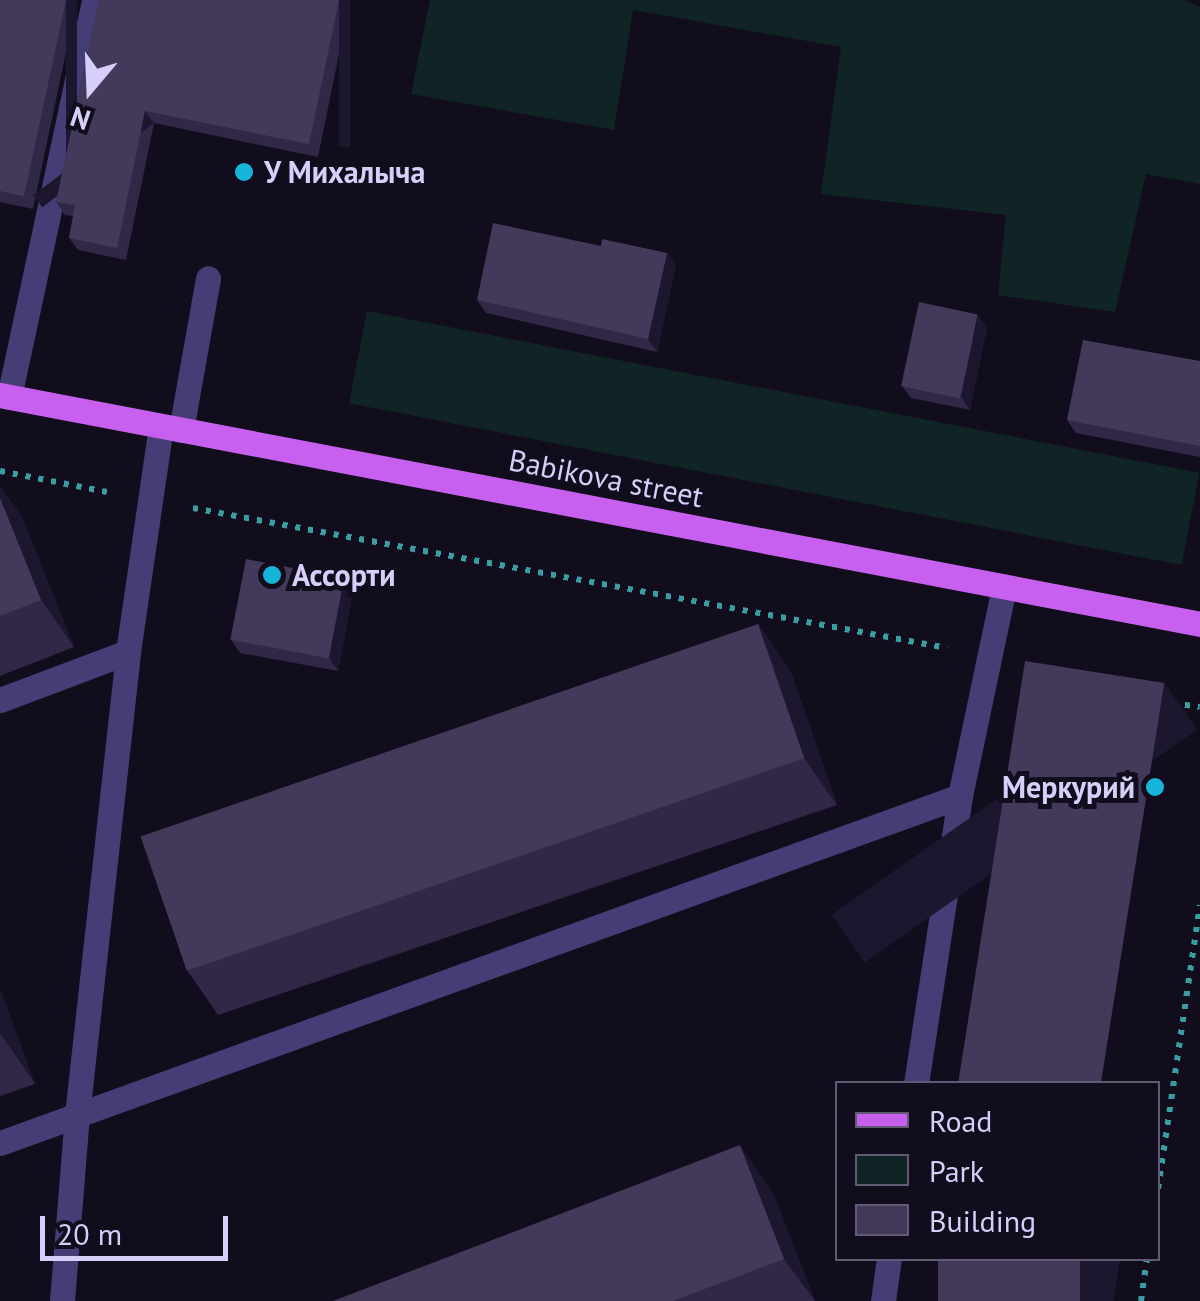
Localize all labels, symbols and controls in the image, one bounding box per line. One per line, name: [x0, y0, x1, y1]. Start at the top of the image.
north arrow: [40, 40, 140, 140]
text: N: [65, 98, 95, 139]
place label: У Михалыча: [264, 154, 426, 190]
marker: У Михалыча: [233, 161, 255, 183]
street label: Babikova street: [506, 442, 706, 514]
place label: Ассорти: [292, 557, 395, 593]
marker: Ассорти: [261, 564, 283, 586]
place label: Меркурий: [1002, 769, 1135, 805]
marker: Меркурий: [1144, 776, 1166, 798]
legend: [835, 1081, 1160, 1261]
text: Road: [929, 1101, 993, 1140]
text: Park: [929, 1151, 984, 1190]
scale bar: [45, 1196, 232, 1258]
text: Building: [929, 1201, 1036, 1240]
text: 20 m: [57, 1214, 122, 1253]

